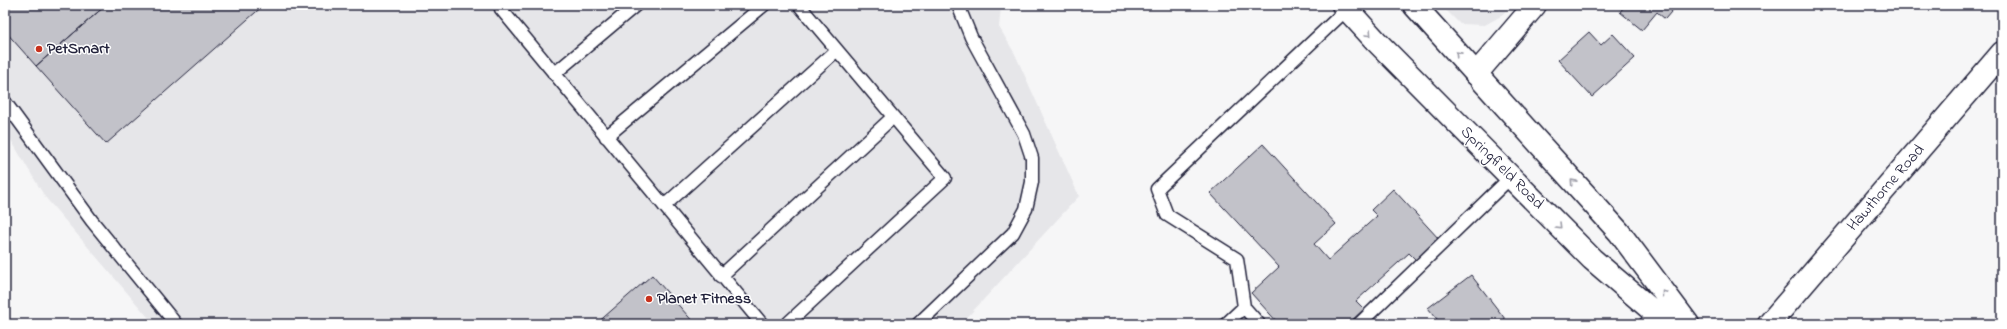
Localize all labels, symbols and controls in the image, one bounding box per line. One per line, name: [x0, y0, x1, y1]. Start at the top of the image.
one-way arrow: [1365, 29, 1372, 37]
place label: PetSmart: [47, 37, 110, 61]
marker: PetSmart: [34, 44, 44, 54]
one-way arrow: [1455, 51, 1463, 59]
street label: Springfield Road: [1455, 121, 1549, 215]
street label: Hawthorne Road: [1841, 139, 1931, 237]
one-way arrow: [1571, 179, 1578, 186]
one-way arrow: [1554, 221, 1562, 229]
place label: Planet Fitness: [657, 287, 751, 311]
one-way arrow: [1661, 290, 1669, 297]
marker: Planet Fitness: [644, 294, 654, 304]

